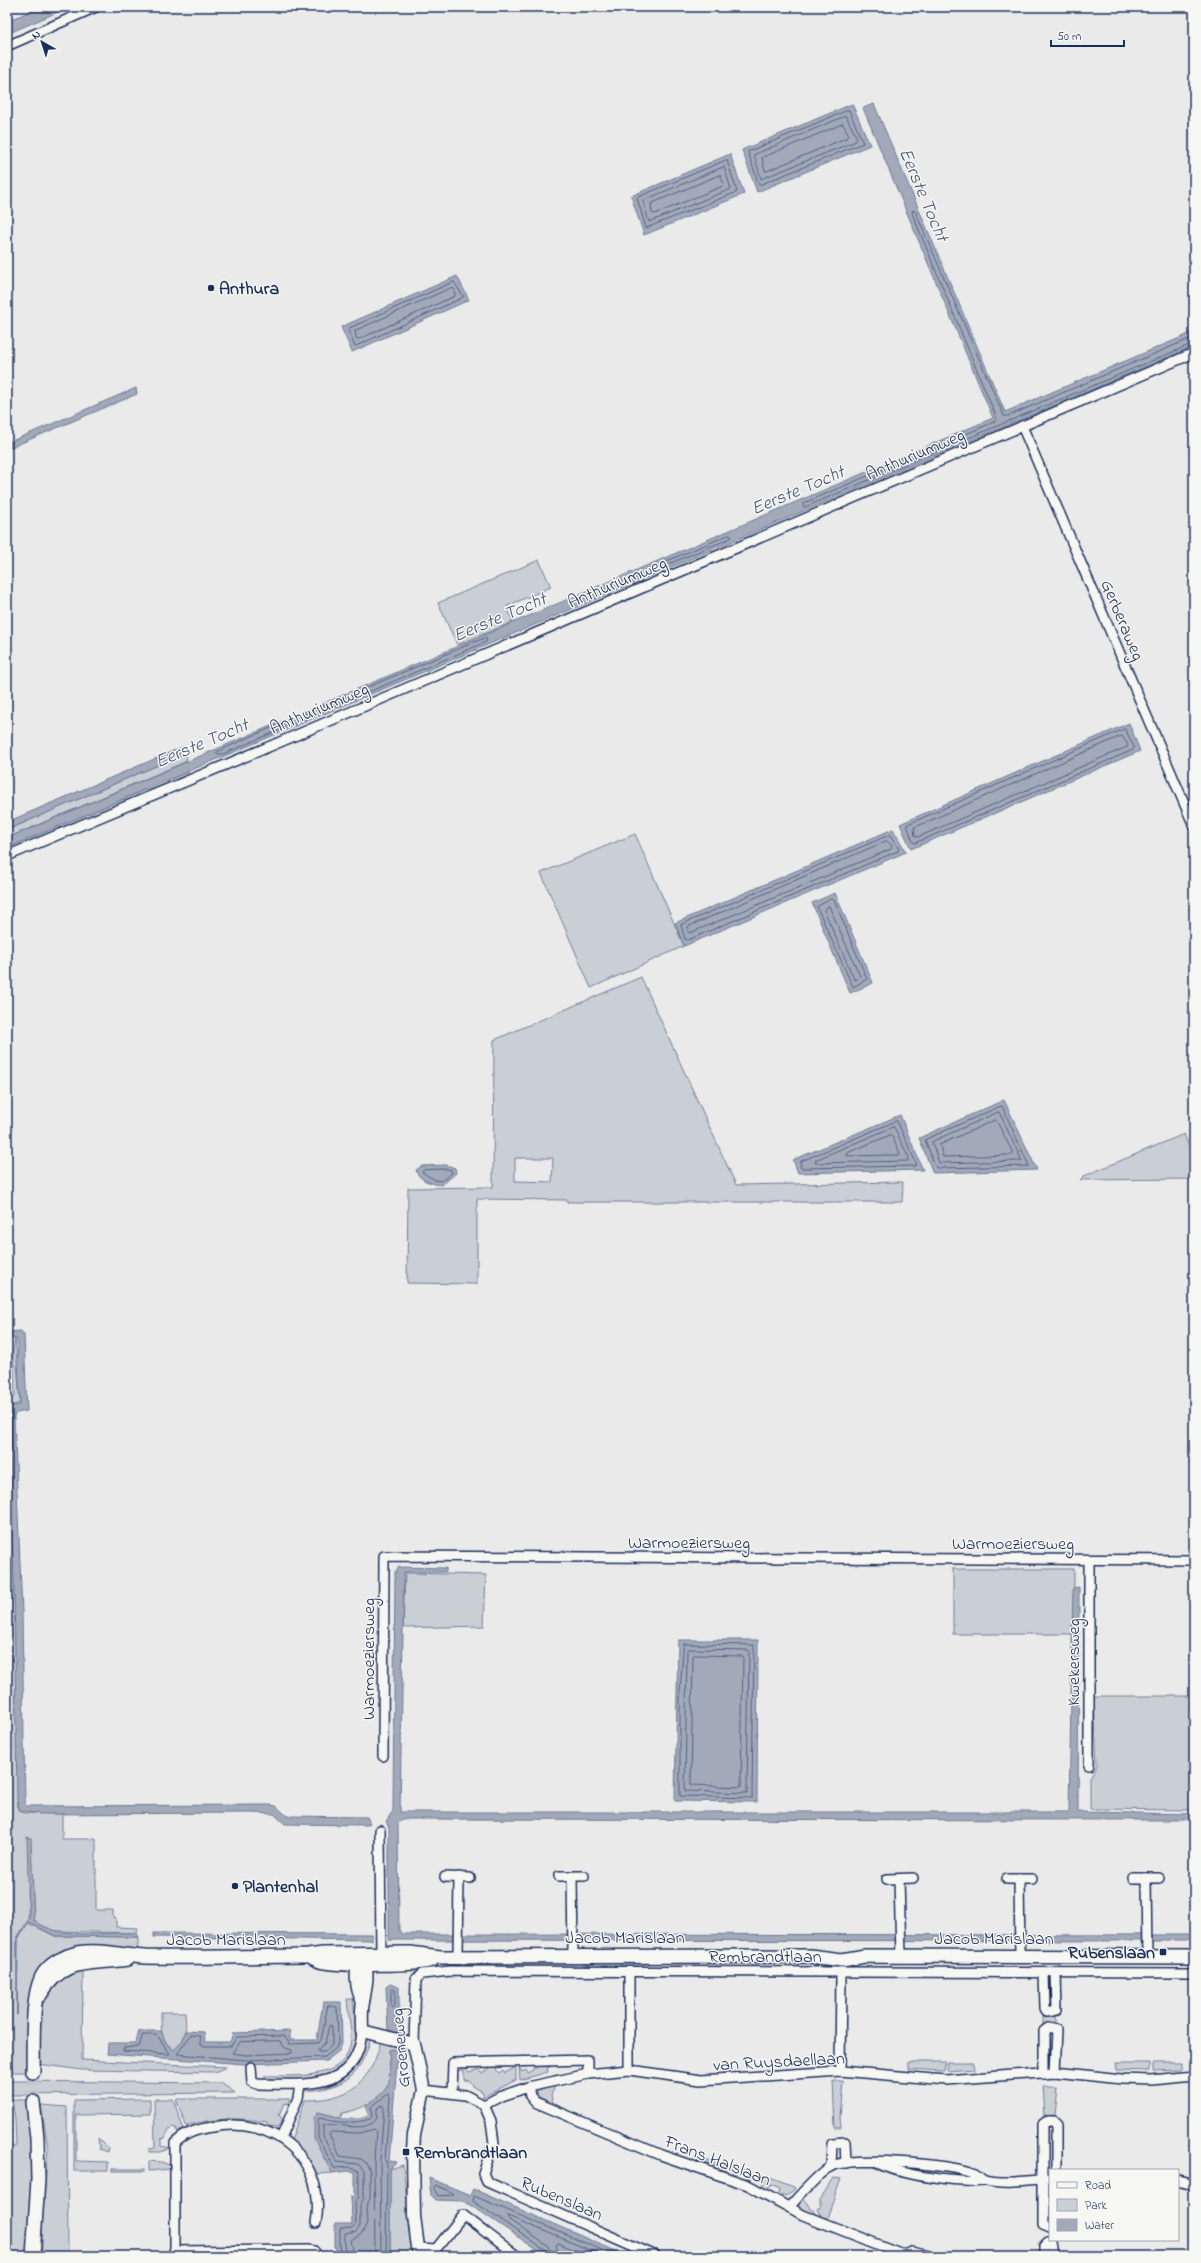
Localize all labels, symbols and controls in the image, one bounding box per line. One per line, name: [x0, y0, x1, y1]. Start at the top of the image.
north arrow: [22, 22, 62, 62]
scale bar: [1051, 22, 1124, 48]
text: N: [28, 26, 44, 44]
text: 50 m: [1057, 28, 1081, 46]
water label: Eerste Tocht: [891, 144, 955, 247]
place label: Anthura: [219, 277, 279, 303]
marker: Anthura: [206, 283, 216, 293]
street label: Anthuriumweg: [862, 423, 970, 489]
water label: Eerste Tocht: [747, 459, 850, 523]
street label: Anthuriumweg: [564, 551, 672, 617]
street label: Gerberaweg: [1092, 576, 1150, 666]
water label: Eerste Tocht: [449, 586, 552, 650]
street label: Anthuriumweg: [266, 677, 374, 743]
water label: Eerste Tocht: [151, 712, 254, 776]
street label: Warmoeziersweg: [628, 1531, 750, 1558]
street label: Warmoeziersweg: [952, 1532, 1074, 1559]
street label: Warmoeziersweg: [357, 1598, 384, 1720]
street label: Kwekersweg: [1062, 1618, 1089, 1706]
place label: Plantenhal: [243, 1875, 318, 1901]
marker: Plantenhal: [230, 1881, 240, 1891]
street label: Jacob Marislaan: [565, 1926, 685, 1952]
street label: Jacob Marislaan: [934, 1927, 1054, 1953]
street label: Jacob Marislaan: [166, 1928, 286, 1954]
place label: Rubenslaan: [1068, 1941, 1155, 1967]
street label: Rembrandtlaan: [708, 1945, 822, 1971]
marker: Rubenslaan: [1158, 1947, 1168, 1957]
street label: Groeneweg: [386, 2007, 419, 2088]
street label: van Ruysdaellaan: [713, 2047, 846, 2079]
street label: Frans Halslaan: [660, 2129, 774, 2194]
place label: Rembrandtlaan: [414, 2141, 527, 2167]
marker: Rembrandtlaan: [401, 2147, 411, 2157]
legend: [1049, 2169, 1179, 2241]
street label: Rubenslaan: [516, 2171, 607, 2229]
text: Road: [1085, 2177, 1111, 2195]
text: Park: [1085, 2197, 1107, 2215]
text: Water: [1085, 2217, 1114, 2235]

